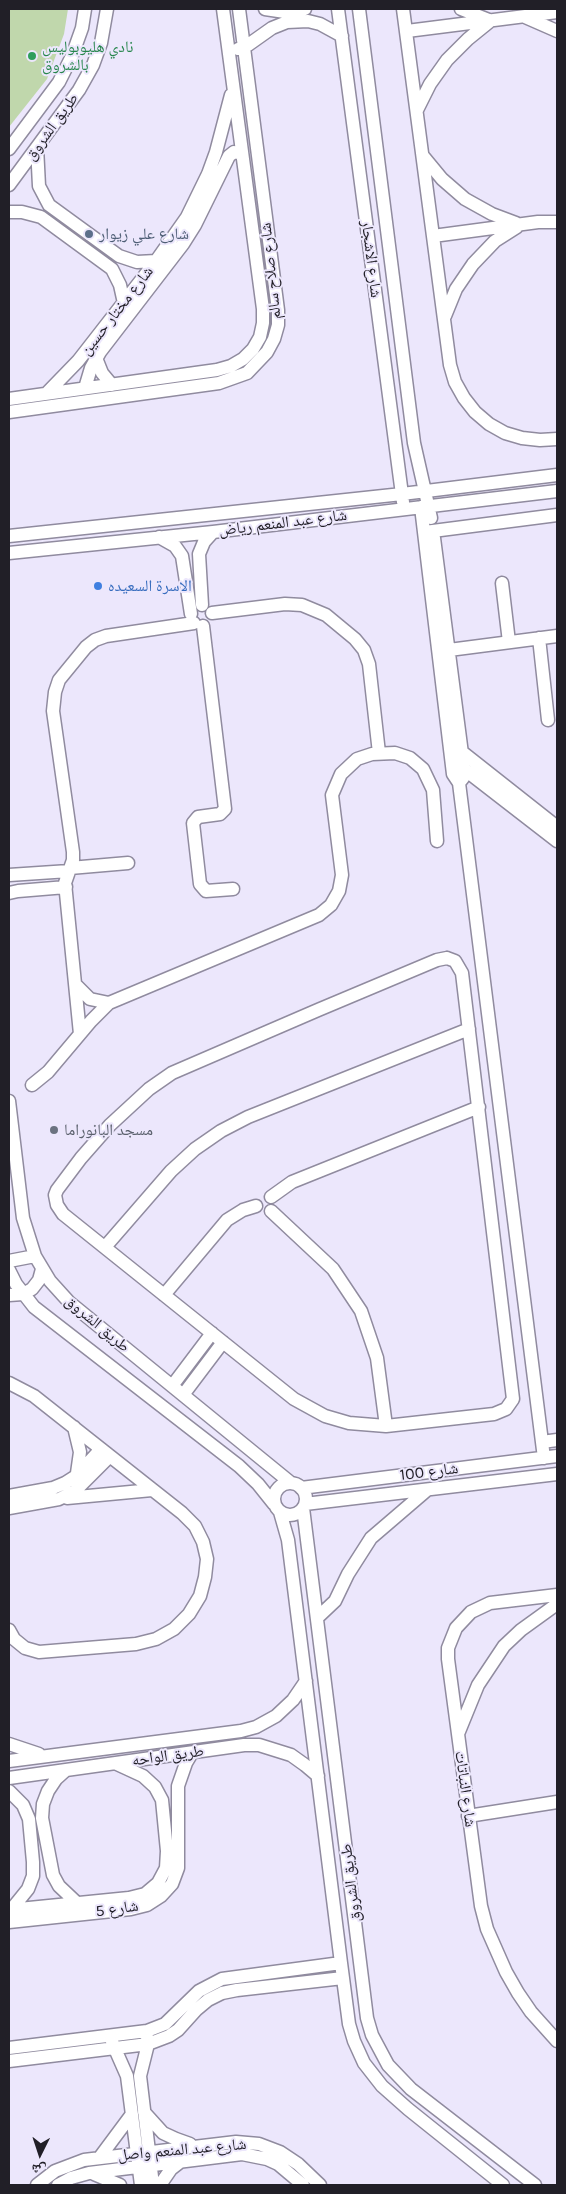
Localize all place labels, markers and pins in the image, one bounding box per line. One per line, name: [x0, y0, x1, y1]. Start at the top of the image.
place label: نادي هليوبوليس بالشروق: [42, 37, 133, 75]
marker: نادي هليوبوليس بالشروق: [26, 50, 38, 62]
place label: شارع علي زيوار: [99, 224, 189, 244]
marker: شارع علي زيوار: [83, 228, 95, 240]
place label: الاسرة السعيده: [108, 576, 192, 596]
marker: الاسرة السعيده: [92, 580, 104, 592]
place label: مسجد البانوراما: [64, 1120, 153, 1140]
marker: مسجد البانوراما: [48, 1124, 60, 1136]

